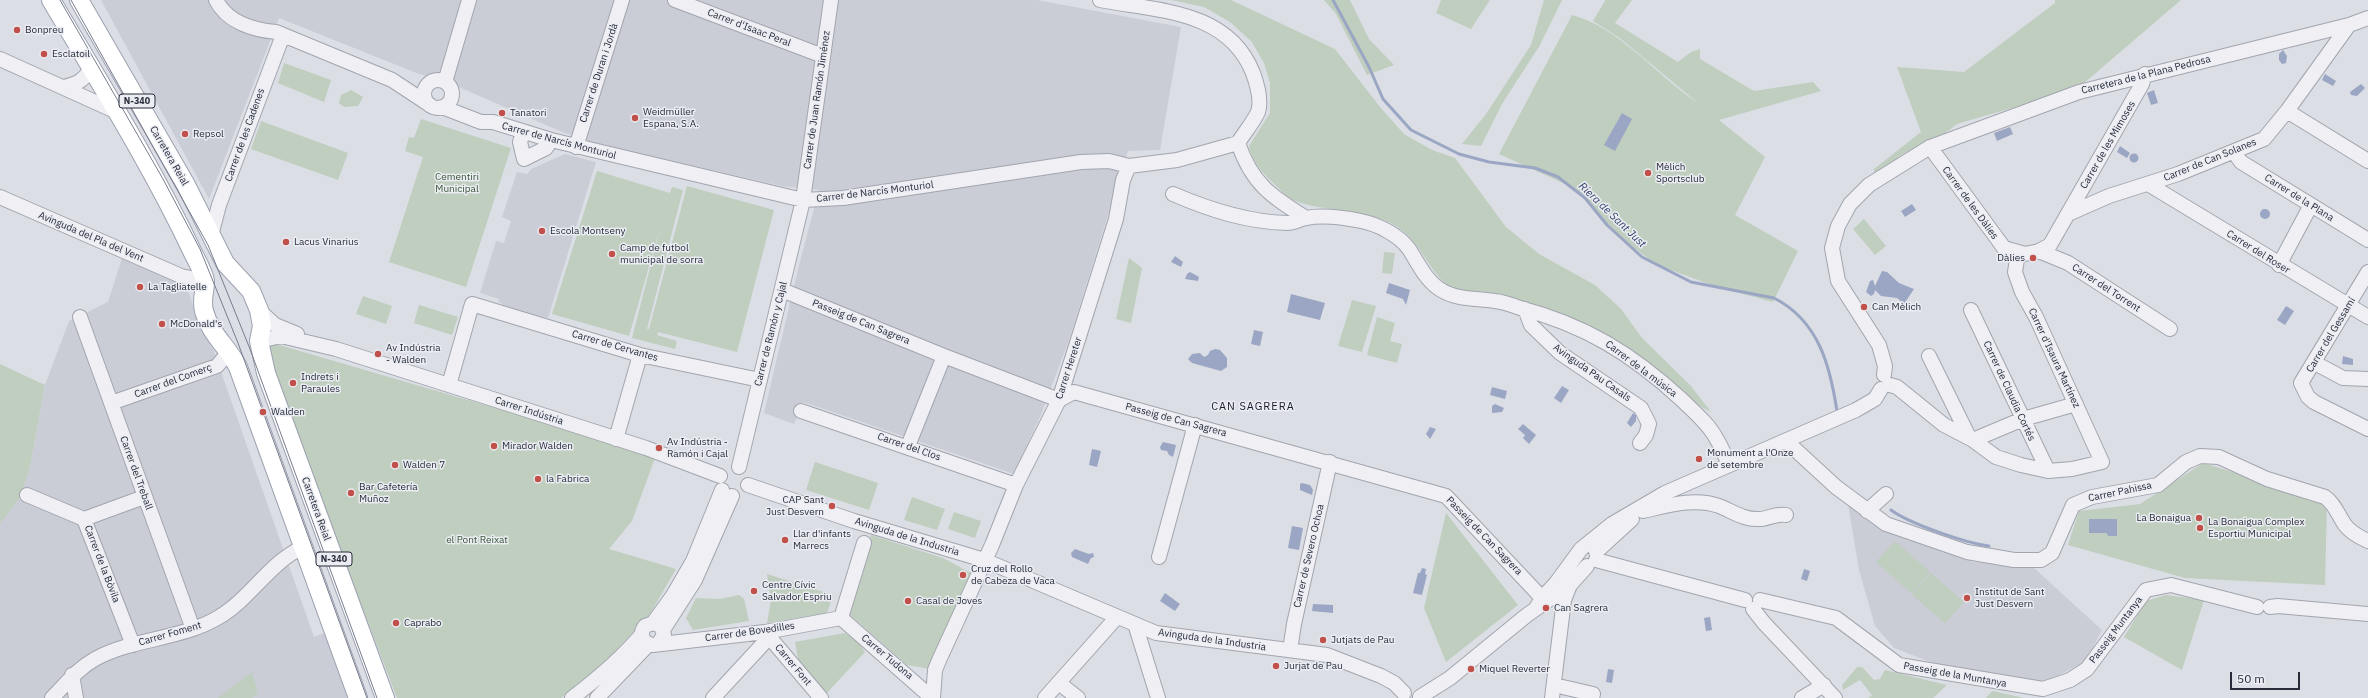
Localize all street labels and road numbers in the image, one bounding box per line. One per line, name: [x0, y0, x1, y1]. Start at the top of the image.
street label: Carrer d'Isaac Peral: [706, 7, 792, 49]
street label: Carrer de Duran i Jordà: [577, 22, 621, 124]
street label: Carrer de Juan Ramón Jiménez: [801, 30, 833, 170]
street label: Carretera de la Plana Pedrosa: [2080, 53, 2212, 97]
street label: Carrer de les Cadenes: [223, 87, 267, 183]
road number: N-340: [119, 94, 155, 108]
street label: Carrer de les Mimoses: [2078, 99, 2138, 191]
street label: Carrer de Narcís Monturiol: [501, 120, 617, 162]
street label: Carretera Reial: [147, 124, 191, 188]
street label: Carrer de Can Solanes: [2162, 136, 2258, 184]
street label: Carrer de les Dàlies: [1940, 164, 2000, 242]
street label: Carrer de la Plana: [2262, 172, 2336, 224]
street label: Carrer de Narcís Monturiol: [816, 179, 934, 205]
street label: Avinguda del Pla del Vent: [36, 209, 146, 265]
street label: Carrer del Roser: [2224, 228, 2292, 276]
street label: Carrer del Torrent: [2069, 261, 2143, 315]
street label: Carrer de Ramón y Cajal: [752, 280, 790, 388]
street label: Carrer del Gessamí: [2304, 295, 2358, 375]
street label: Passeig de Can Sagrera: [810, 297, 912, 347]
street label: Carrer d'Isaura Martínez: [2026, 306, 2082, 410]
street label: Carrer de Cervantes: [570, 328, 660, 364]
street label: Carrer Hereter: [1053, 335, 1085, 401]
street label: Carrer de la música: [1603, 338, 1679, 400]
street label: Carrer de Claudia Cortés: [1980, 339, 2038, 443]
street label: Avinguda Pau Casals: [1551, 342, 1633, 404]
street label: Carrer del Comerç: [133, 361, 213, 401]
street label: Carrer Indústria: [493, 394, 565, 428]
street label: Passeig de Can Sagrera: [1124, 401, 1228, 439]
street label: Carrer del Clos: [876, 431, 942, 463]
street label: Carrer del Treball: [117, 434, 155, 512]
street label: Carretera Reial: [299, 476, 333, 542]
street label: Carrer Pahissa: [2087, 479, 2153, 505]
street label: Passeig de Can Sagrera: [1443, 494, 1525, 578]
street label: Carrer de Severo Ochoa: [1291, 503, 1327, 609]
street label: Avinguda de la Industria: [853, 515, 961, 559]
street label: Carrer de la Bòvila: [82, 524, 122, 604]
road number: N-340: [316, 552, 352, 566]
street label: Passeig Muntanya: [2087, 594, 2145, 666]
street label: Carrer Foment: [137, 619, 203, 649]
street label: Carrer de Bovedilles: [704, 620, 796, 644]
street label: Avinguda de la Industria: [1157, 626, 1267, 654]
street label: Carrer Tudona: [859, 632, 915, 682]
street label: Carrer Font: [772, 642, 814, 688]
street label: Passeig de la Muntanya: [1902, 660, 2008, 690]

